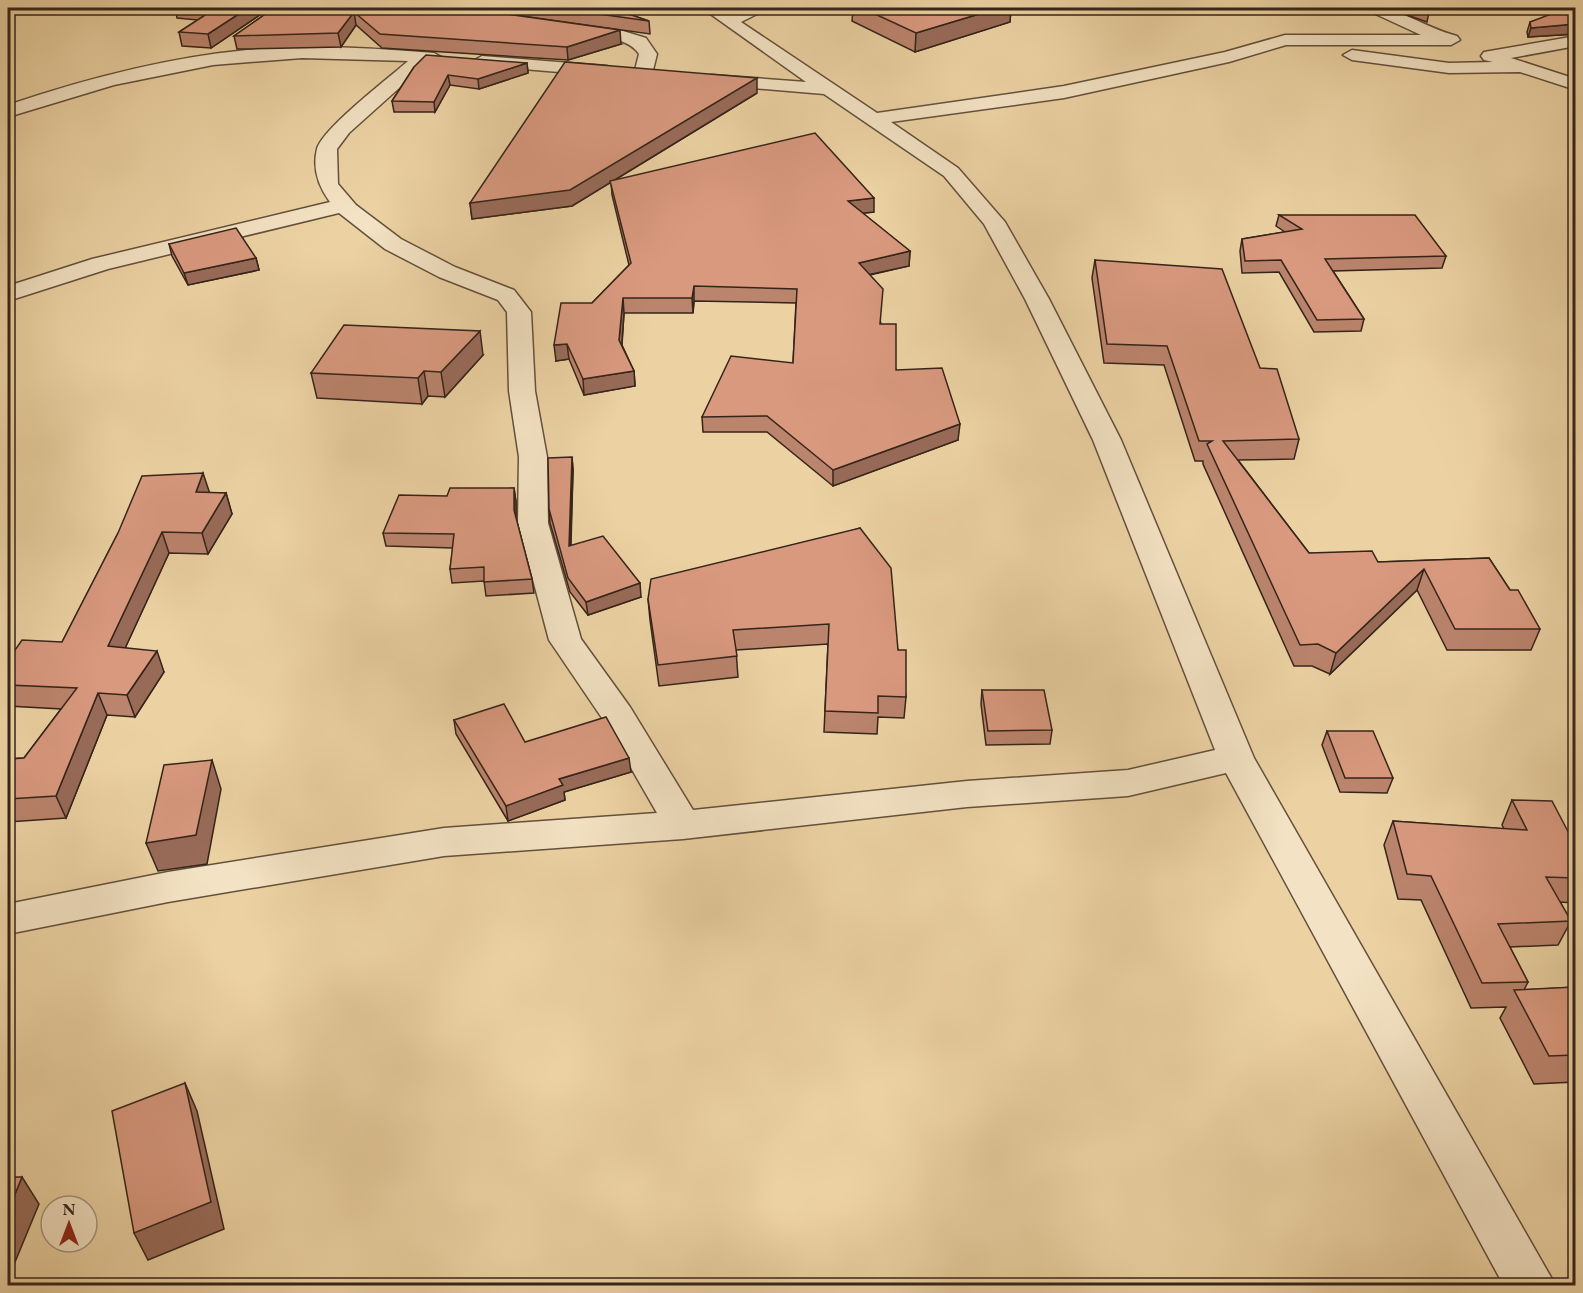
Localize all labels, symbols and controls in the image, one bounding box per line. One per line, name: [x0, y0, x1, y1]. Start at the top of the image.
north arrow: [39, 1194, 99, 1254]
text: N: [63, 1199, 76, 1220]

